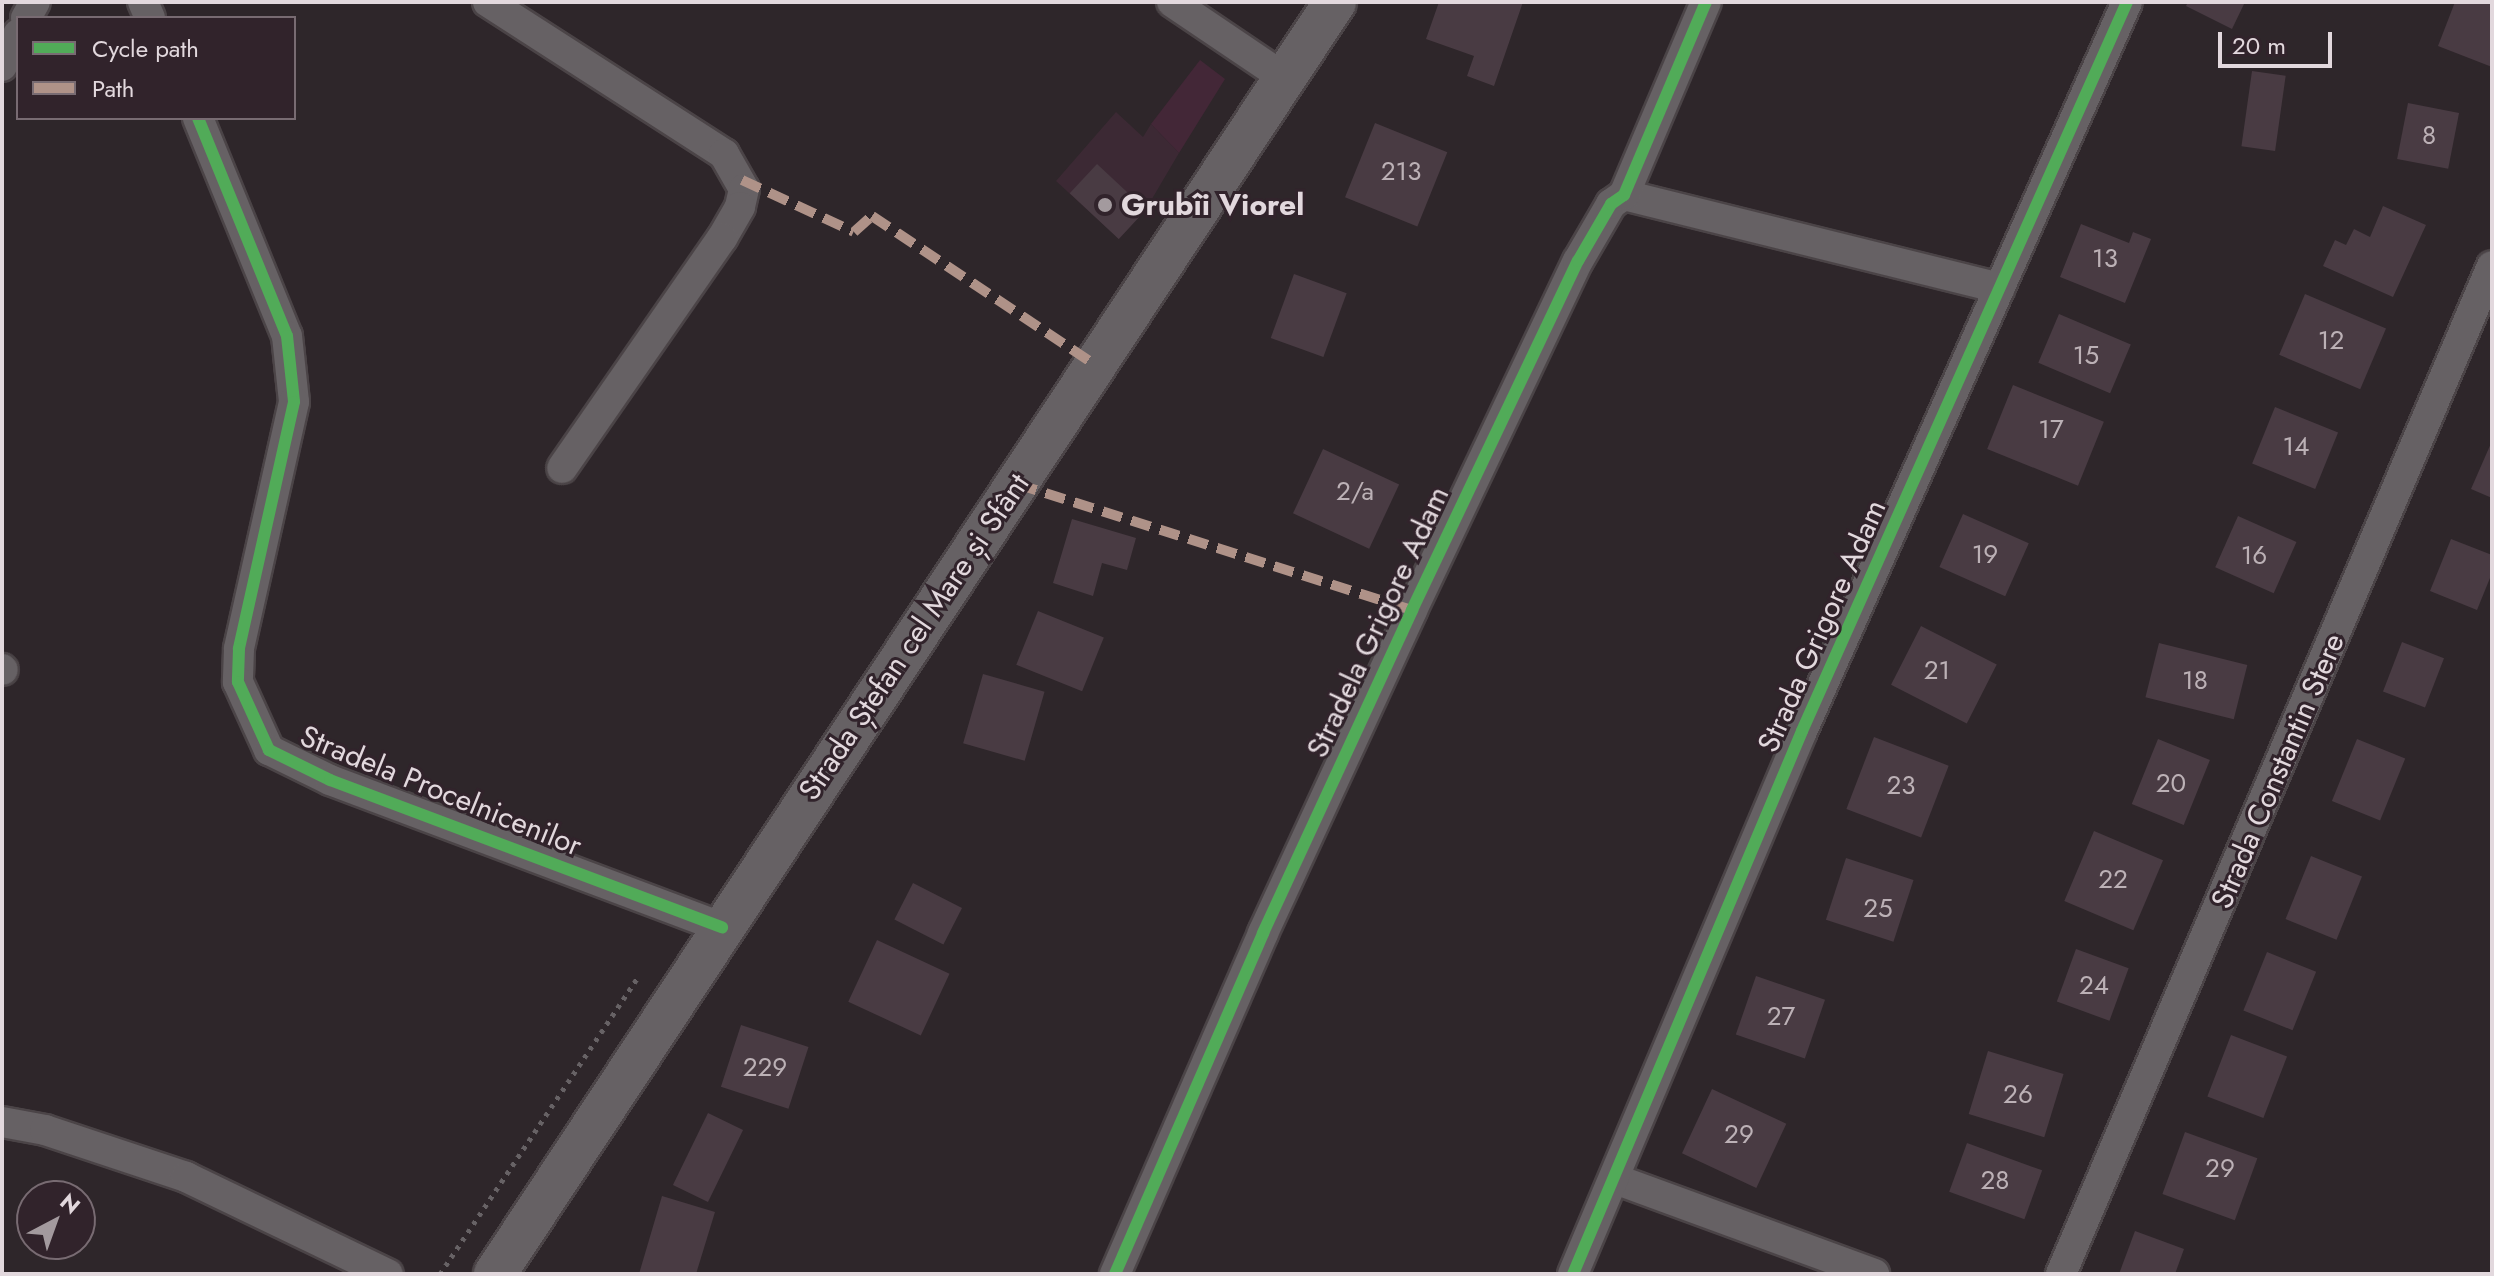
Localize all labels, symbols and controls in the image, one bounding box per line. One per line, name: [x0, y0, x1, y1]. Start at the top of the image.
legend: [16, 16, 296, 120]
scale bar: [2222, 16, 2336, 66]
text: 20 m: [2232, 28, 2286, 63]
text: Cycle path: [92, 31, 199, 66]
text: Path: [92, 71, 134, 106]
house number: 8: [2422, 120, 2436, 152]
house number: 213: [1381, 156, 1421, 188]
place label: Grubîi Viorel: [1121, 187, 1304, 223]
marker: Grubîi Viorel: [1096, 196, 1114, 214]
house number: 13: [2092, 243, 2118, 275]
house number: 12: [2318, 325, 2344, 357]
house number: 15: [2073, 340, 2099, 372]
house number: 17: [2038, 414, 2064, 446]
house number: 14: [2283, 431, 2309, 463]
street label: Strada Ștefan cel Mare și Sfânt: [791, 467, 1037, 807]
house number: 2/a: [1336, 476, 1374, 508]
street label: Stradela Grigore Adam: [1299, 481, 1457, 763]
street label: Strada Grigore Adam: [1750, 494, 1894, 758]
house number: 19: [1972, 539, 1998, 571]
house number: 16: [2241, 540, 2267, 572]
street label: Strada Constantin Stere: [2204, 628, 2352, 914]
house number: 21: [1924, 655, 1950, 687]
house number: 18: [2182, 665, 2208, 697]
street label: Stradela Procelnicenilor: [295, 718, 587, 864]
house number: 20: [2156, 768, 2186, 800]
house number: 23: [1887, 770, 1915, 802]
house number: 22: [2098, 864, 2128, 896]
house number: 25: [1863, 893, 1893, 925]
house number: 24: [2079, 970, 2109, 1002]
house number: 27: [1767, 1001, 1795, 1033]
house number: 229: [743, 1052, 787, 1084]
house number: 26: [2003, 1079, 2033, 1111]
house number: 29: [1724, 1119, 1754, 1151]
house number: 29: [2205, 1153, 2235, 1185]
house number: 28: [1981, 1165, 2009, 1197]
north arrow: [16, 1180, 96, 1260]
text: N: [53, 1186, 88, 1221]

